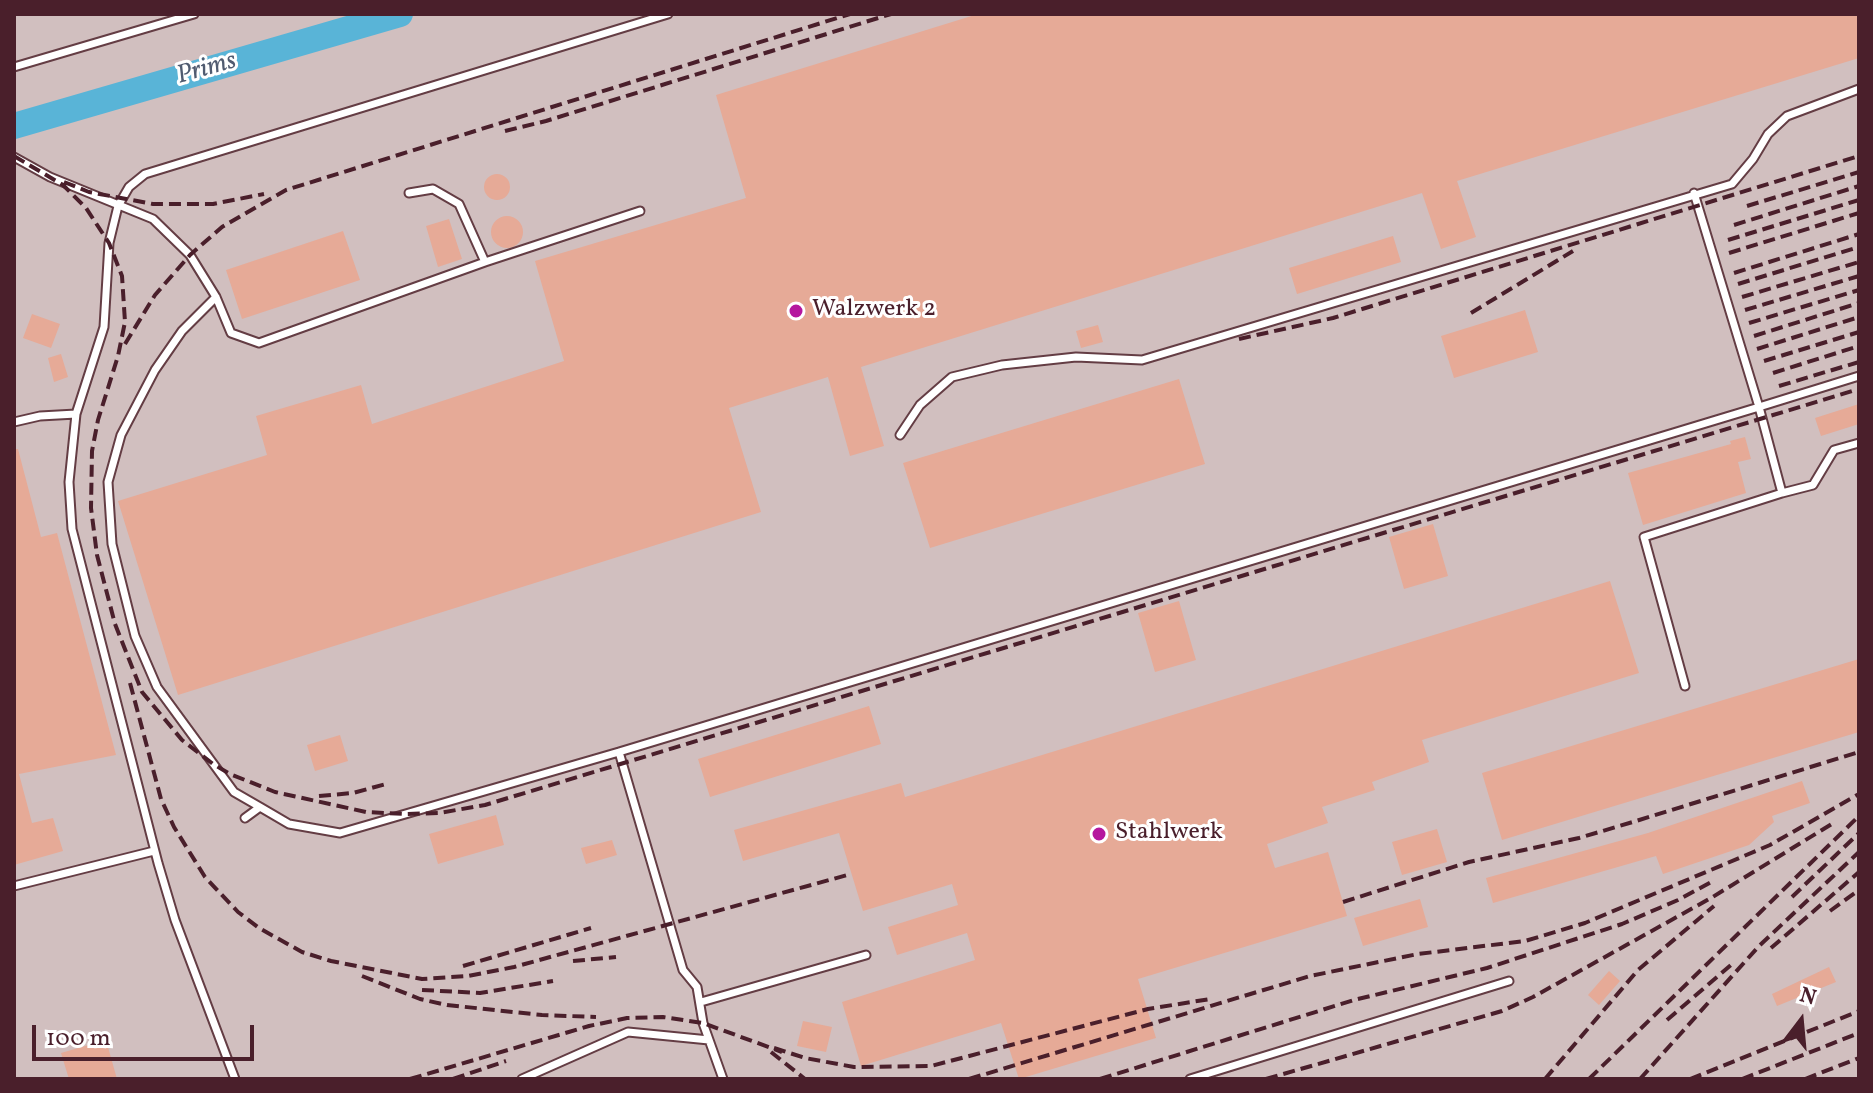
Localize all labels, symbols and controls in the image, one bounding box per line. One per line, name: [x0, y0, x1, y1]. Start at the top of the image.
water label: Prims: [174, 47, 240, 93]
place label: Walzwerk 2: [812, 297, 936, 325]
marker: Walzwerk 2: [787, 302, 805, 320]
place label: Stahlwerk: [1115, 820, 1223, 848]
marker: Stahlwerk: [1090, 825, 1108, 843]
text: N: [1796, 980, 1820, 1015]
north arrow: [1761, 981, 1841, 1061]
scale bar: [36, 1009, 258, 1059]
text: 100 m: [46, 1022, 111, 1056]

